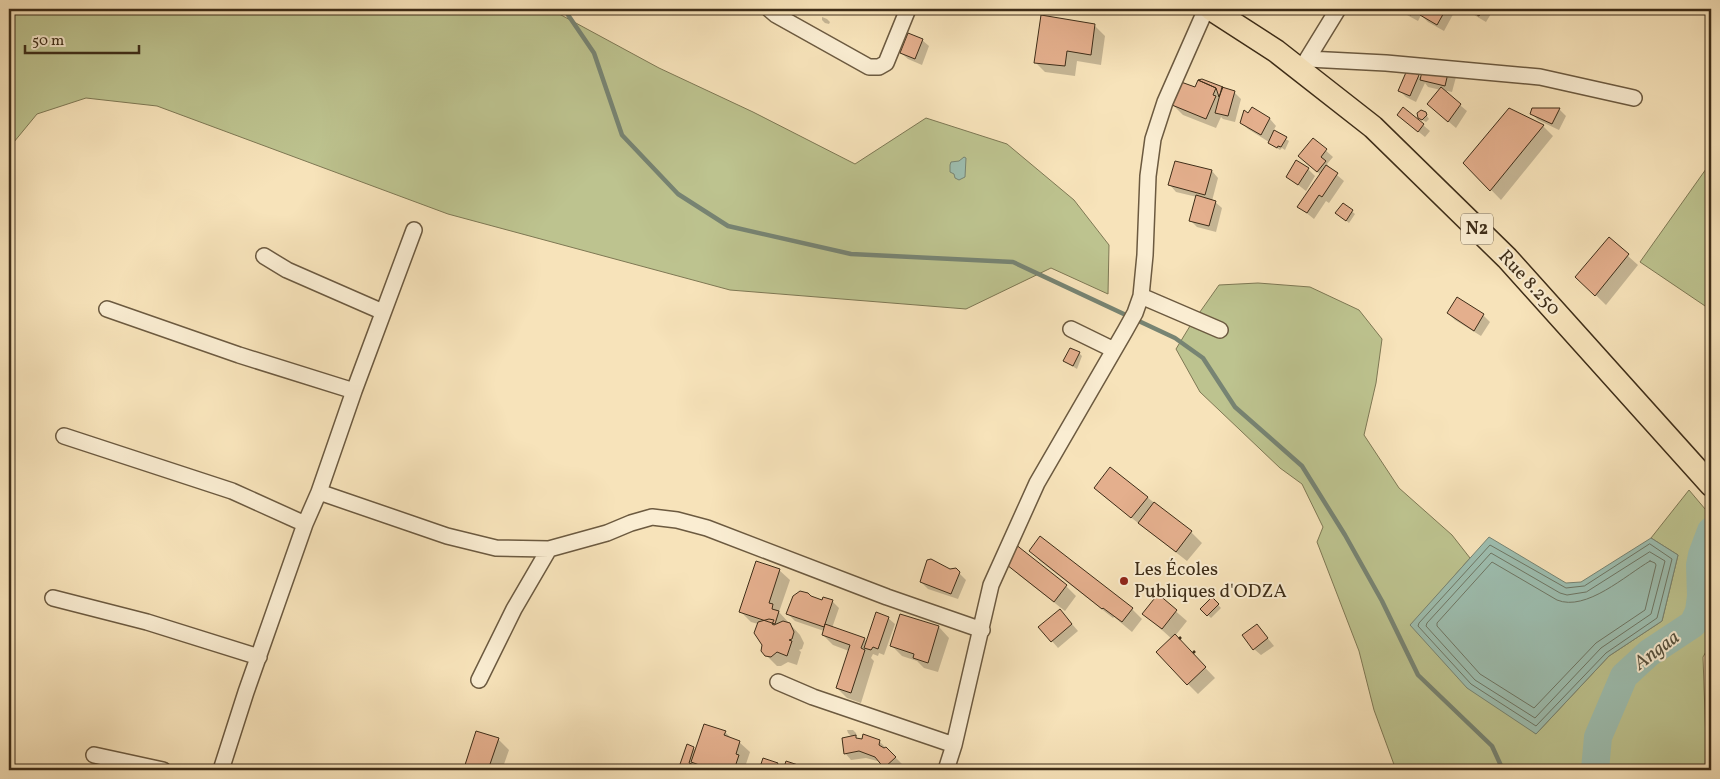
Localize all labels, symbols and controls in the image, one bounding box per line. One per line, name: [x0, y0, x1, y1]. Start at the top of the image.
scale bar: [25, 22, 139, 54]
text: 50 m: [32, 31, 64, 52]
road number: N2: [1461, 213, 1493, 244]
street label: Rue 8.250: [1492, 244, 1566, 322]
place label: Les Écoles Publiques d'ODZA: [1134, 557, 1287, 605]
marker: Les Écoles Publiques d'ODZA: [1118, 575, 1130, 587]
water label: Angaa: [1627, 624, 1686, 678]

